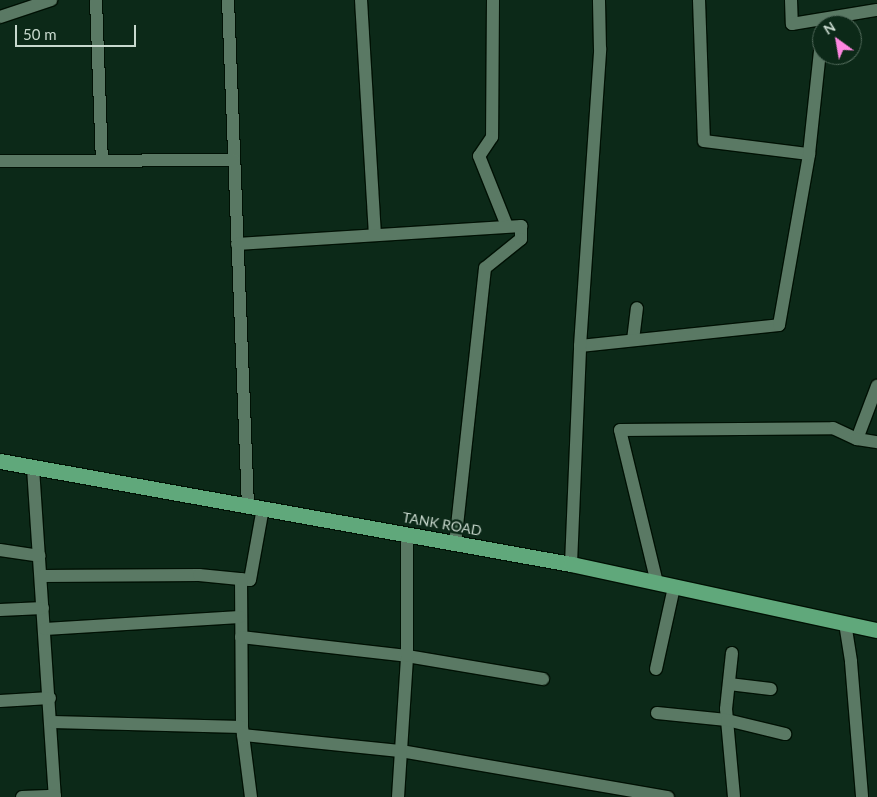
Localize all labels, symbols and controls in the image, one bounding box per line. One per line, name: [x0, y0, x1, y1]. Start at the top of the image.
scale bar: [18, 15, 139, 47]
north arrow: [812, 15, 862, 65]
text: N: [820, 18, 838, 38]
text: 50 m: [23, 25, 57, 43]
street label: TANK ROAD: [401, 509, 483, 539]

